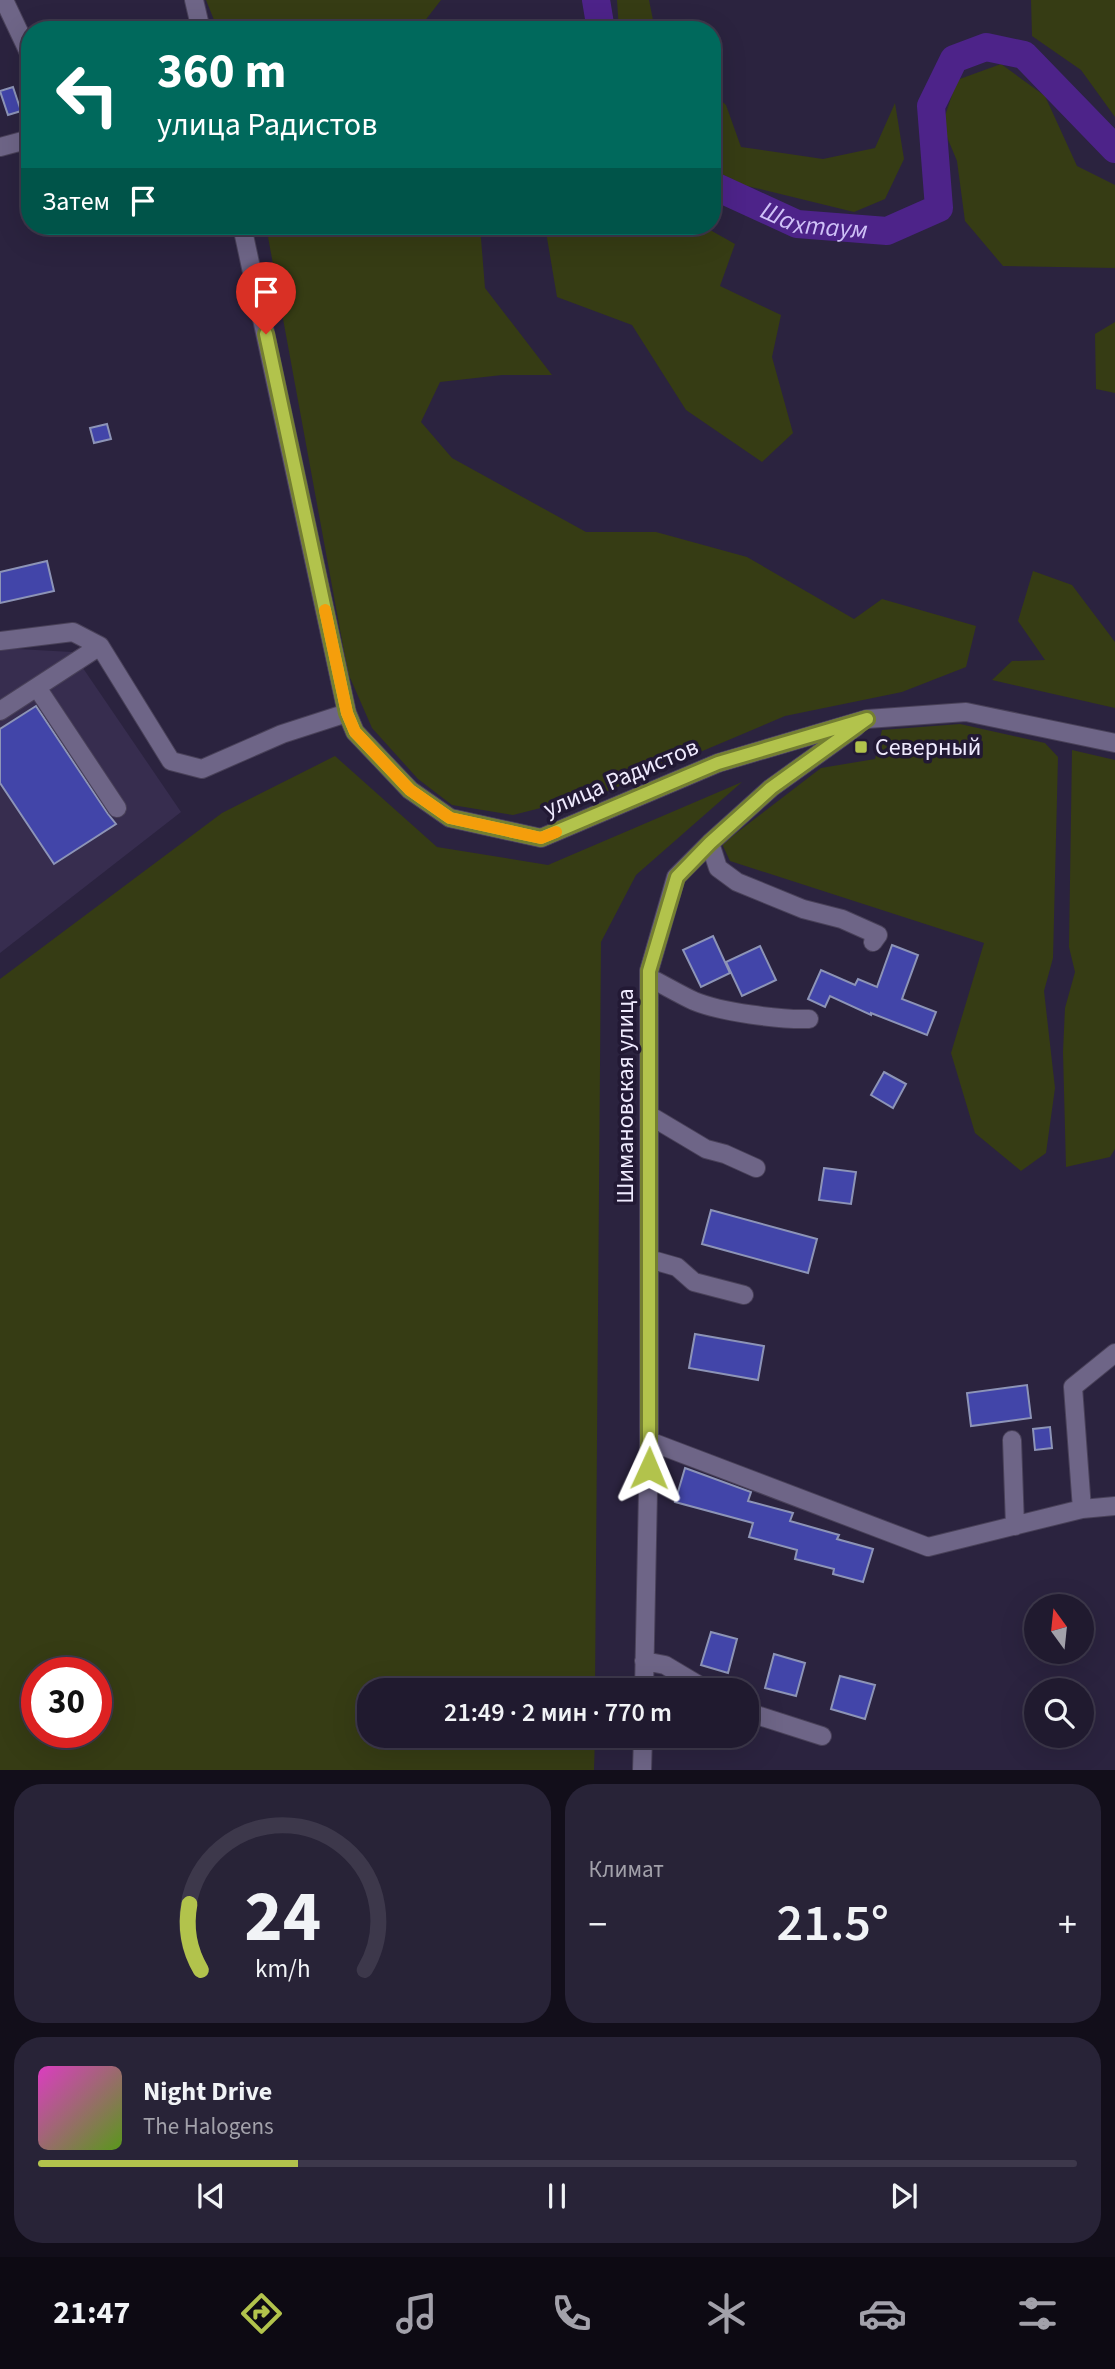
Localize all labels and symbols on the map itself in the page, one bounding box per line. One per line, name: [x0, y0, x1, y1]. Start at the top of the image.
water label: Шахтаум: [755, 191, 869, 248]
pin: [236, 262, 296, 334]
street label: улица Радистов: [538, 730, 704, 826]
place label: Северный: [875, 730, 981, 765]
marker: Северный: [853, 739, 869, 755]
street label: Шимановская улица: [608, 988, 643, 1204]
position arrow: [612, 1431, 686, 1505]
north arrow: [1024, 1594, 1094, 1664]
speed limit sign: 30: [21, 1657, 112, 1748]

